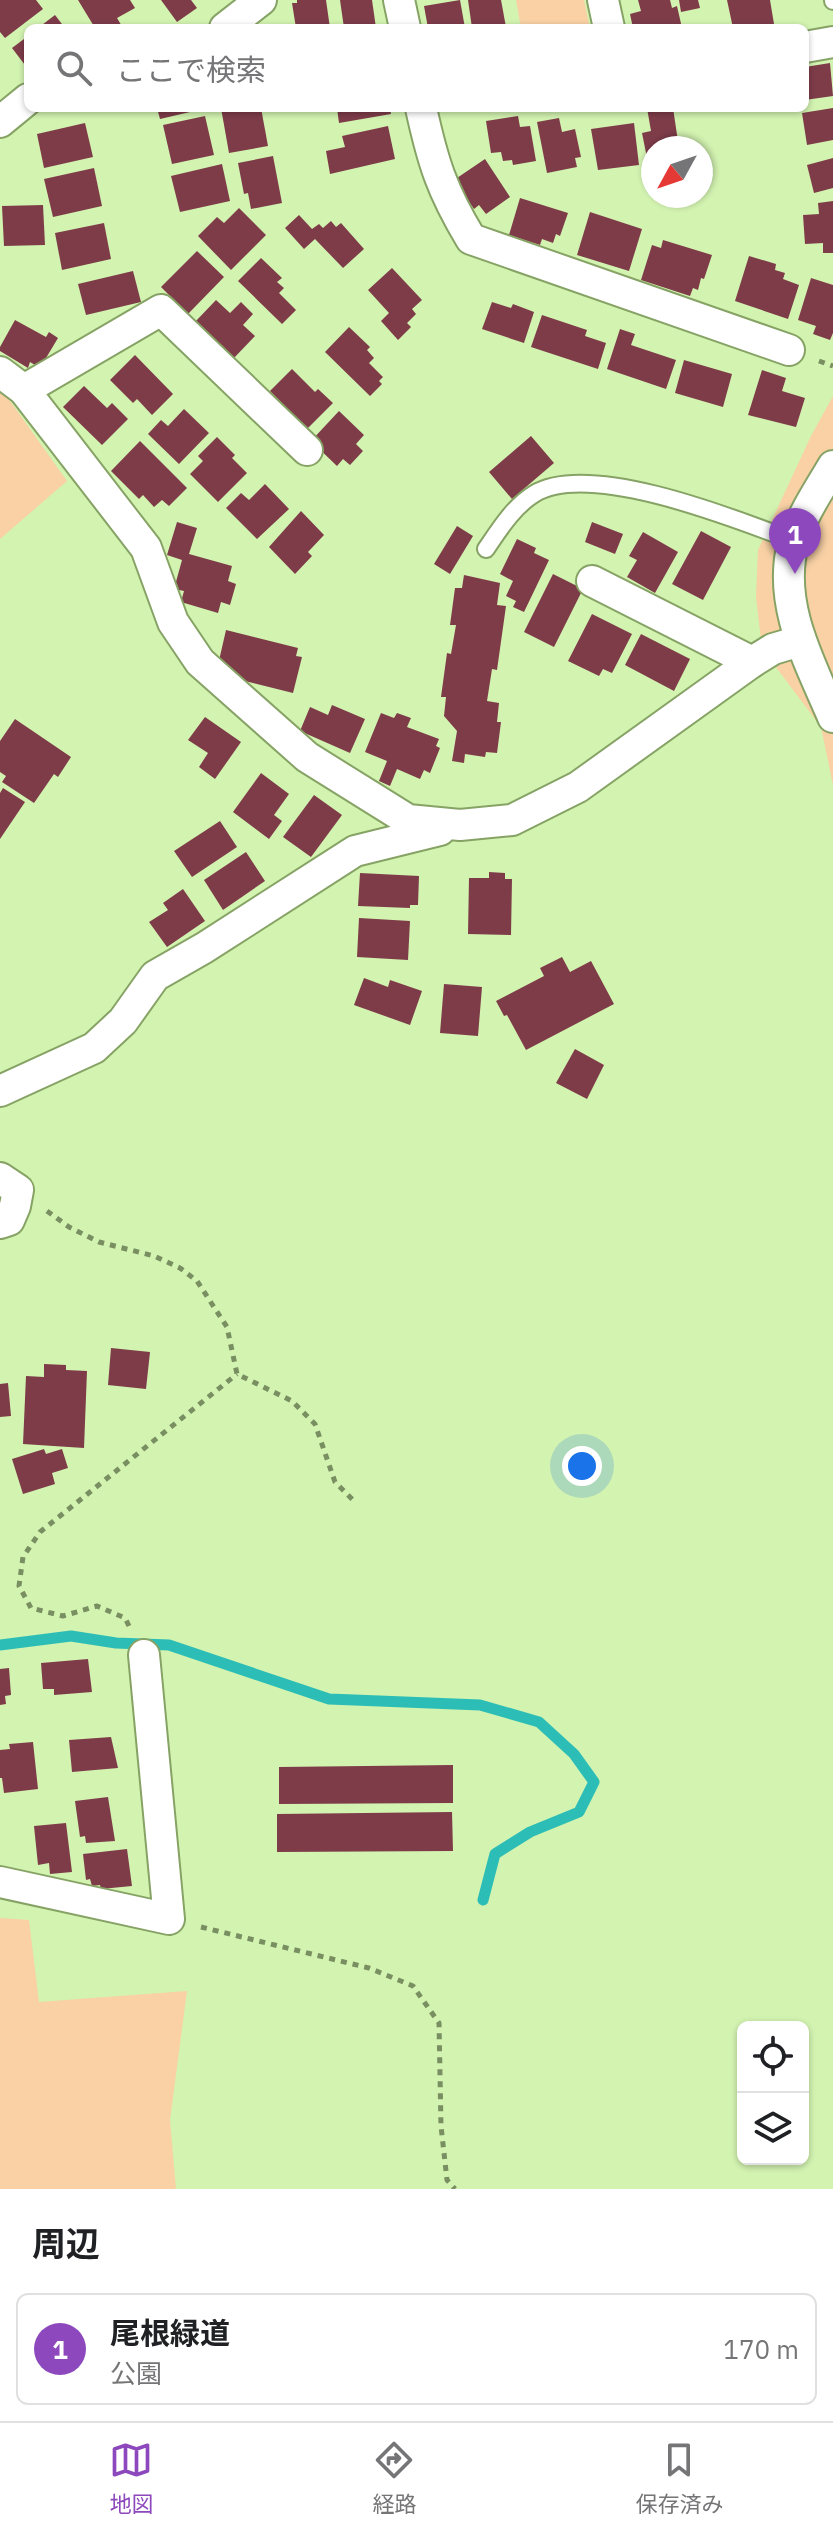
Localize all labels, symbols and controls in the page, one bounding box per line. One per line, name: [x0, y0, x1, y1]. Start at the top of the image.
search box: [24, 24, 809, 112]
icon: search: [52, 46, 96, 90]
text: ここで検索: [116, 50, 266, 89]
north arrow: [641, 136, 713, 208]
pin: 1: [769, 508, 821, 574]
your location: [562, 1446, 602, 1486]
map controls: [737, 2021, 809, 2165]
button: locate: [737, 2021, 809, 2093]
button: layers: [737, 2093, 809, 2165]
text: 周辺: [32, 2221, 100, 2265]
text: 尾根緑道: [110, 2313, 230, 2352]
text: 1: [52, 2332, 68, 2366]
text: 170 m: [723, 2332, 799, 2366]
text: 公園: [110, 2356, 162, 2390]
tab: 地図: [109, 2438, 154, 2518]
tab: 経路: [372, 2438, 417, 2518]
tab: 保存済み: [635, 2438, 724, 2518]

